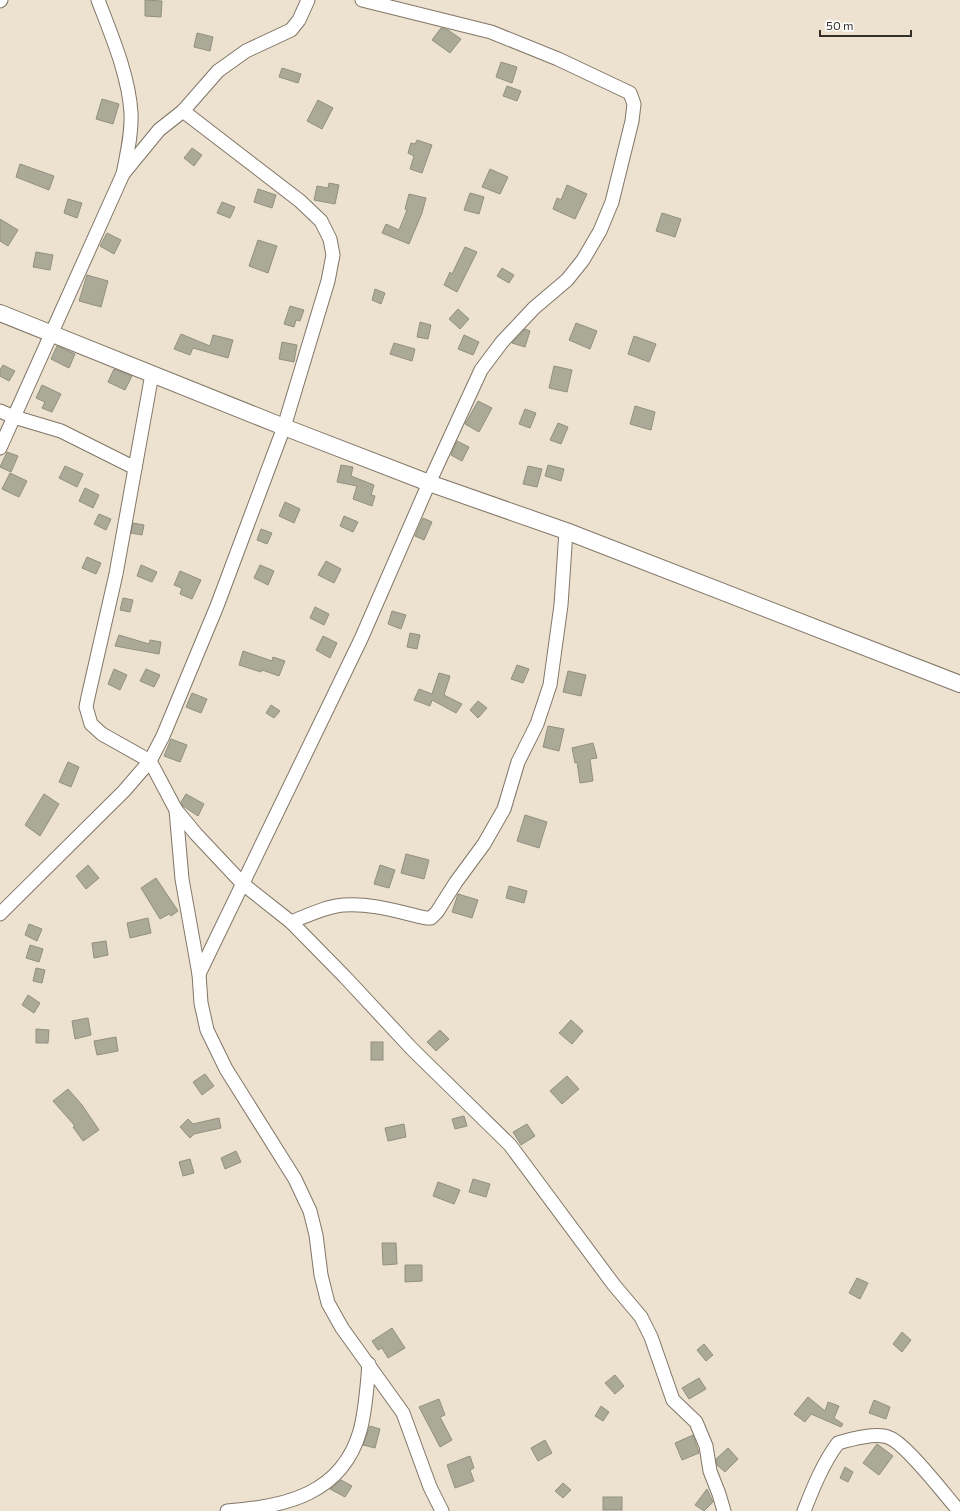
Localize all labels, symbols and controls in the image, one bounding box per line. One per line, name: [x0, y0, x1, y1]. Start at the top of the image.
scale bar: [820, 12, 911, 38]
text: 50 m: [826, 18, 854, 32]

